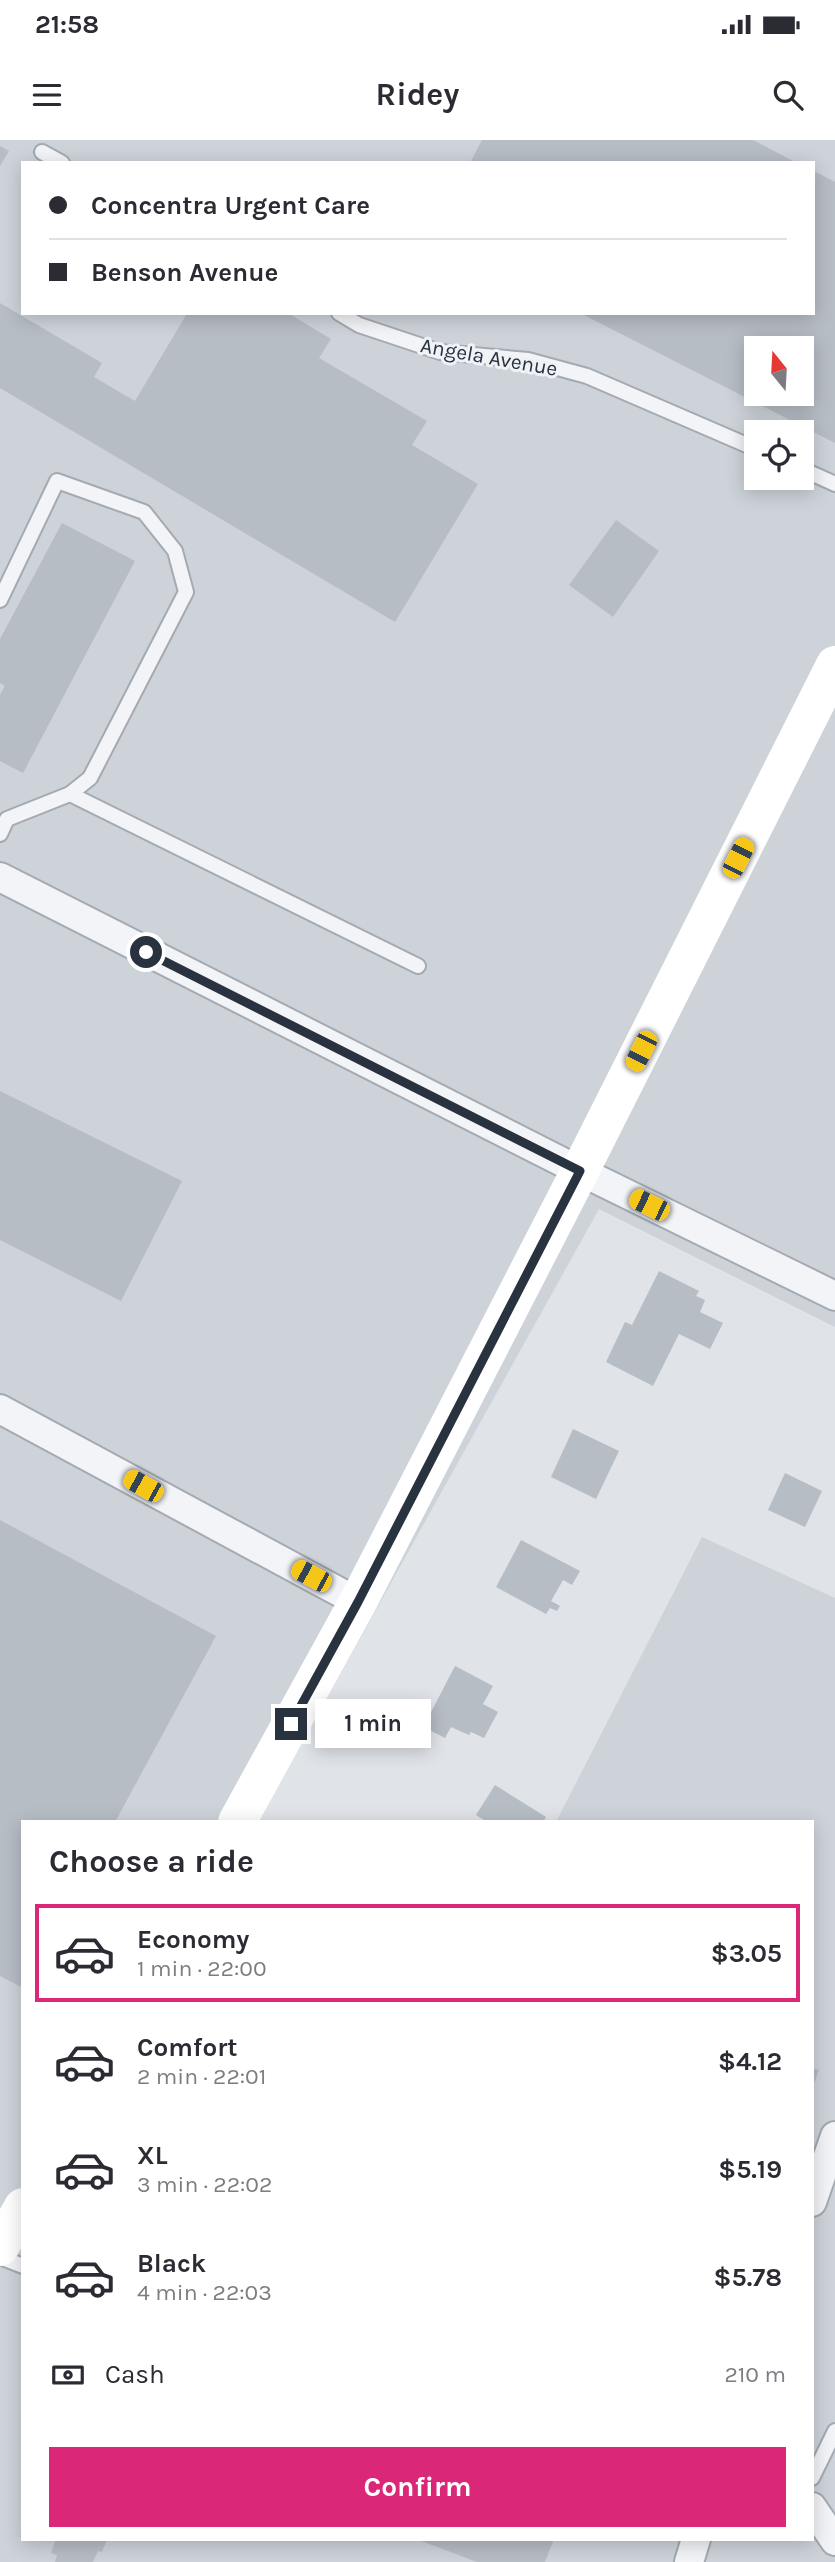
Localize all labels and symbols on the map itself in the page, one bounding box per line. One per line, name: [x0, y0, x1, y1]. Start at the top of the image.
street label: Angela Avenue: [419, 333, 559, 381]
north arrow: [744, 336, 814, 406]
car: [720, 835, 757, 881]
route start: [130, 936, 162, 968]
car: [623, 1028, 660, 1074]
car: [626, 1186, 673, 1224]
car: [120, 1467, 167, 1505]
car: [288, 1557, 335, 1595]
callout: 1 min: [316, 1700, 431, 1748]
route end: [275, 1708, 307, 1740]

